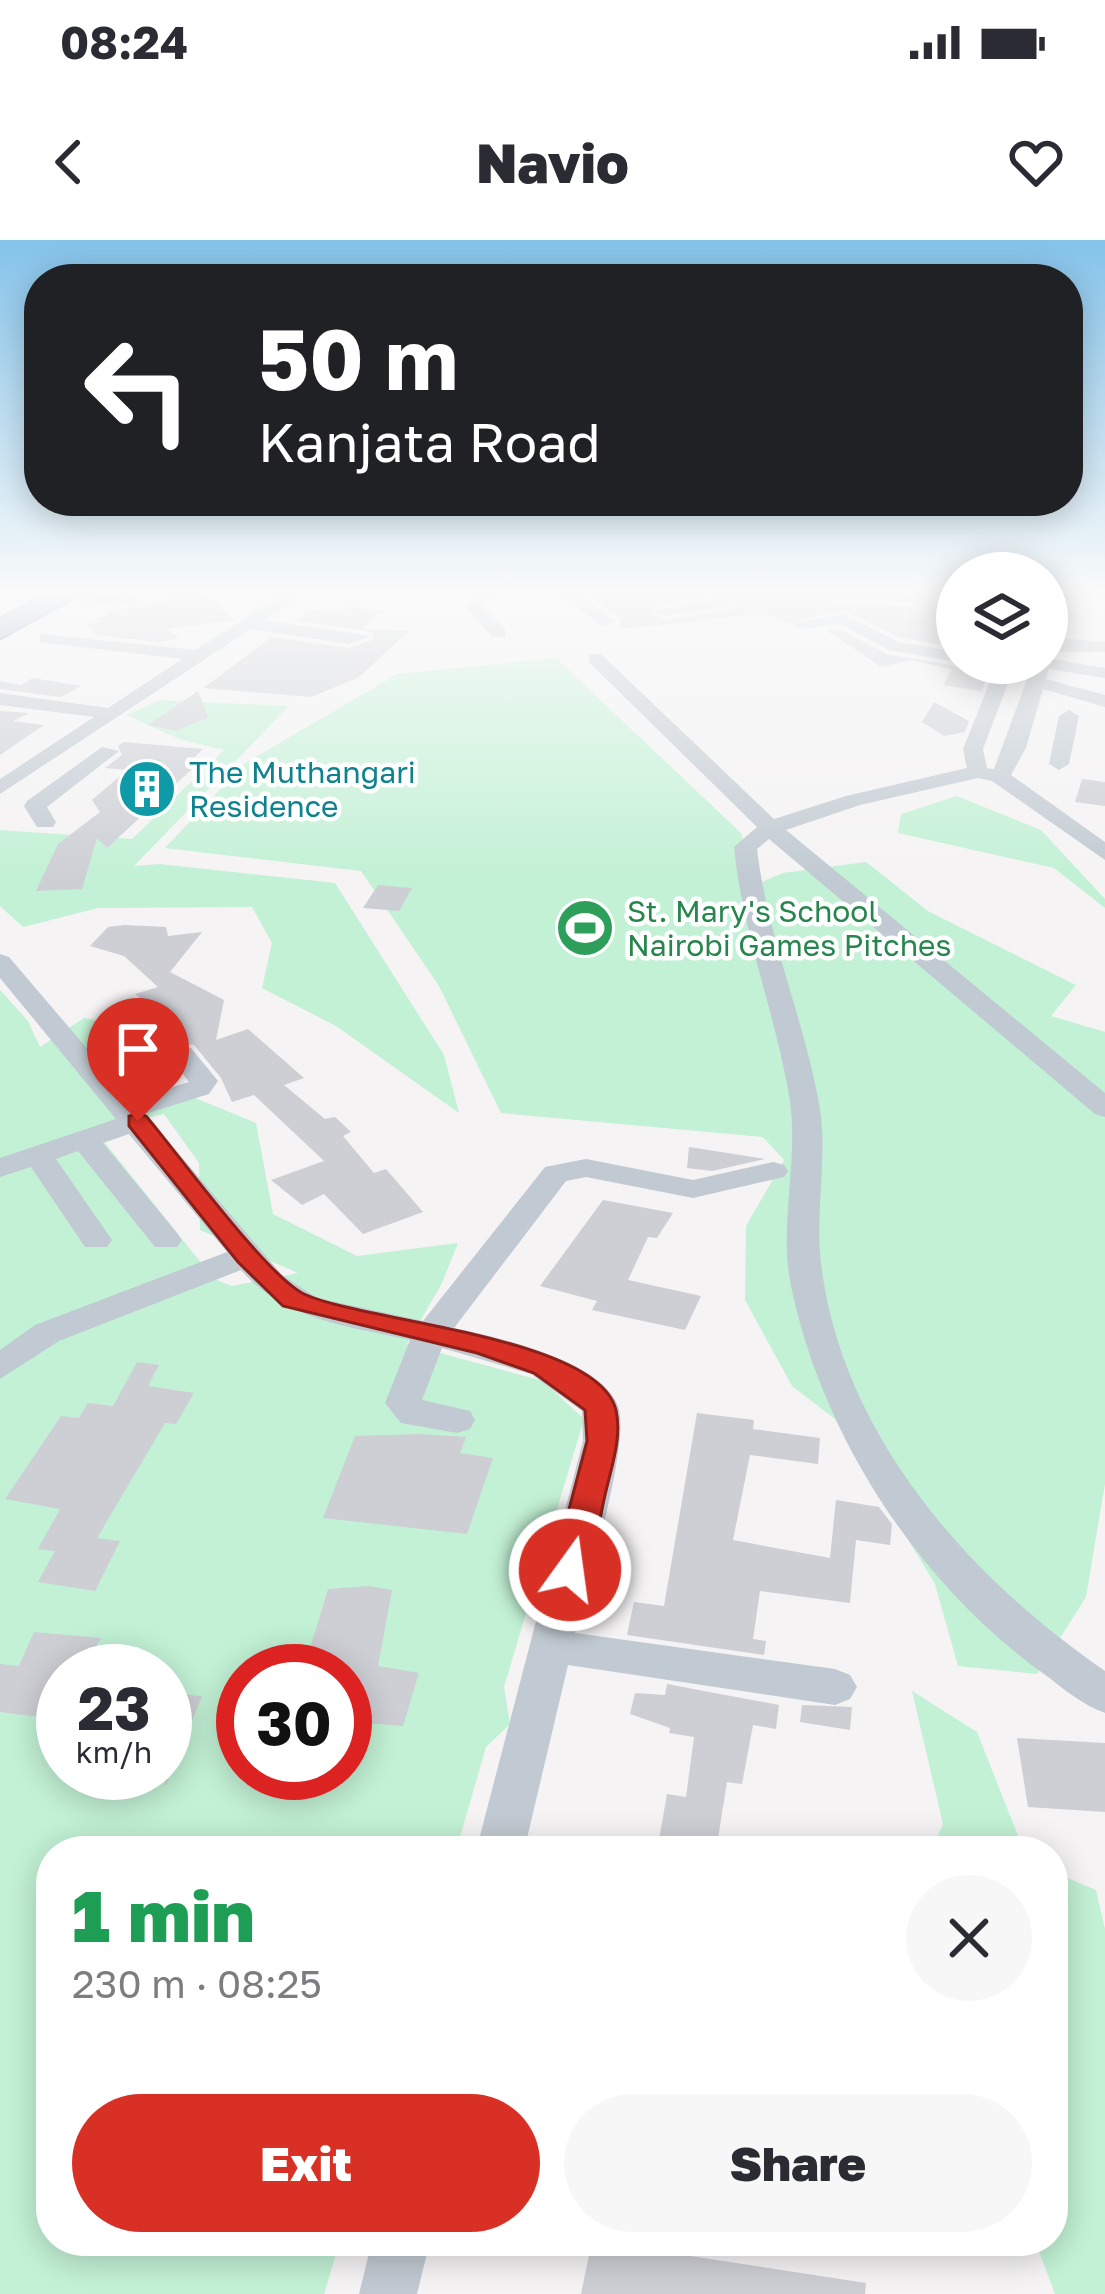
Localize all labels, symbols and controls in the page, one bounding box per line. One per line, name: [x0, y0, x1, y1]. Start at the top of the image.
text: 08:24: [60, 15, 188, 69]
icon: back: [36, 129, 102, 195]
icon: heart: [1003, 129, 1069, 195]
text: Navio: [476, 130, 629, 195]
text: 50 m: [258, 308, 458, 408]
icon: left: [60, 312, 216, 468]
text: Kanjata Road: [258, 409, 601, 474]
map controls: [936, 552, 1068, 684]
button: layers: [936, 552, 1068, 684]
place label: The Muthangari Residence: [189, 754, 416, 824]
building icon: The Muthangari Residence: [116, 758, 178, 820]
place label: St. Mary's School Nairobi Games Pitches: [627, 893, 951, 963]
sports icon: St. Mary's School Nairobi Games Pitches: [554, 897, 616, 959]
pin: [87, 998, 189, 1121]
icon: arrive: [105, 1016, 171, 1082]
position arrow: [507, 1507, 633, 1633]
speed limit sign: 30: [216, 1644, 372, 1800]
text: 23: [77, 1671, 151, 1743]
text: km/h: [76, 1734, 152, 1770]
text: 1 min: [72, 1871, 255, 1958]
button: close: [906, 1875, 1032, 2001]
text: 230 m · 08:25: [72, 1960, 322, 2007]
button: Exit: [72, 2094, 540, 2232]
button: Share: [564, 2094, 1032, 2232]

